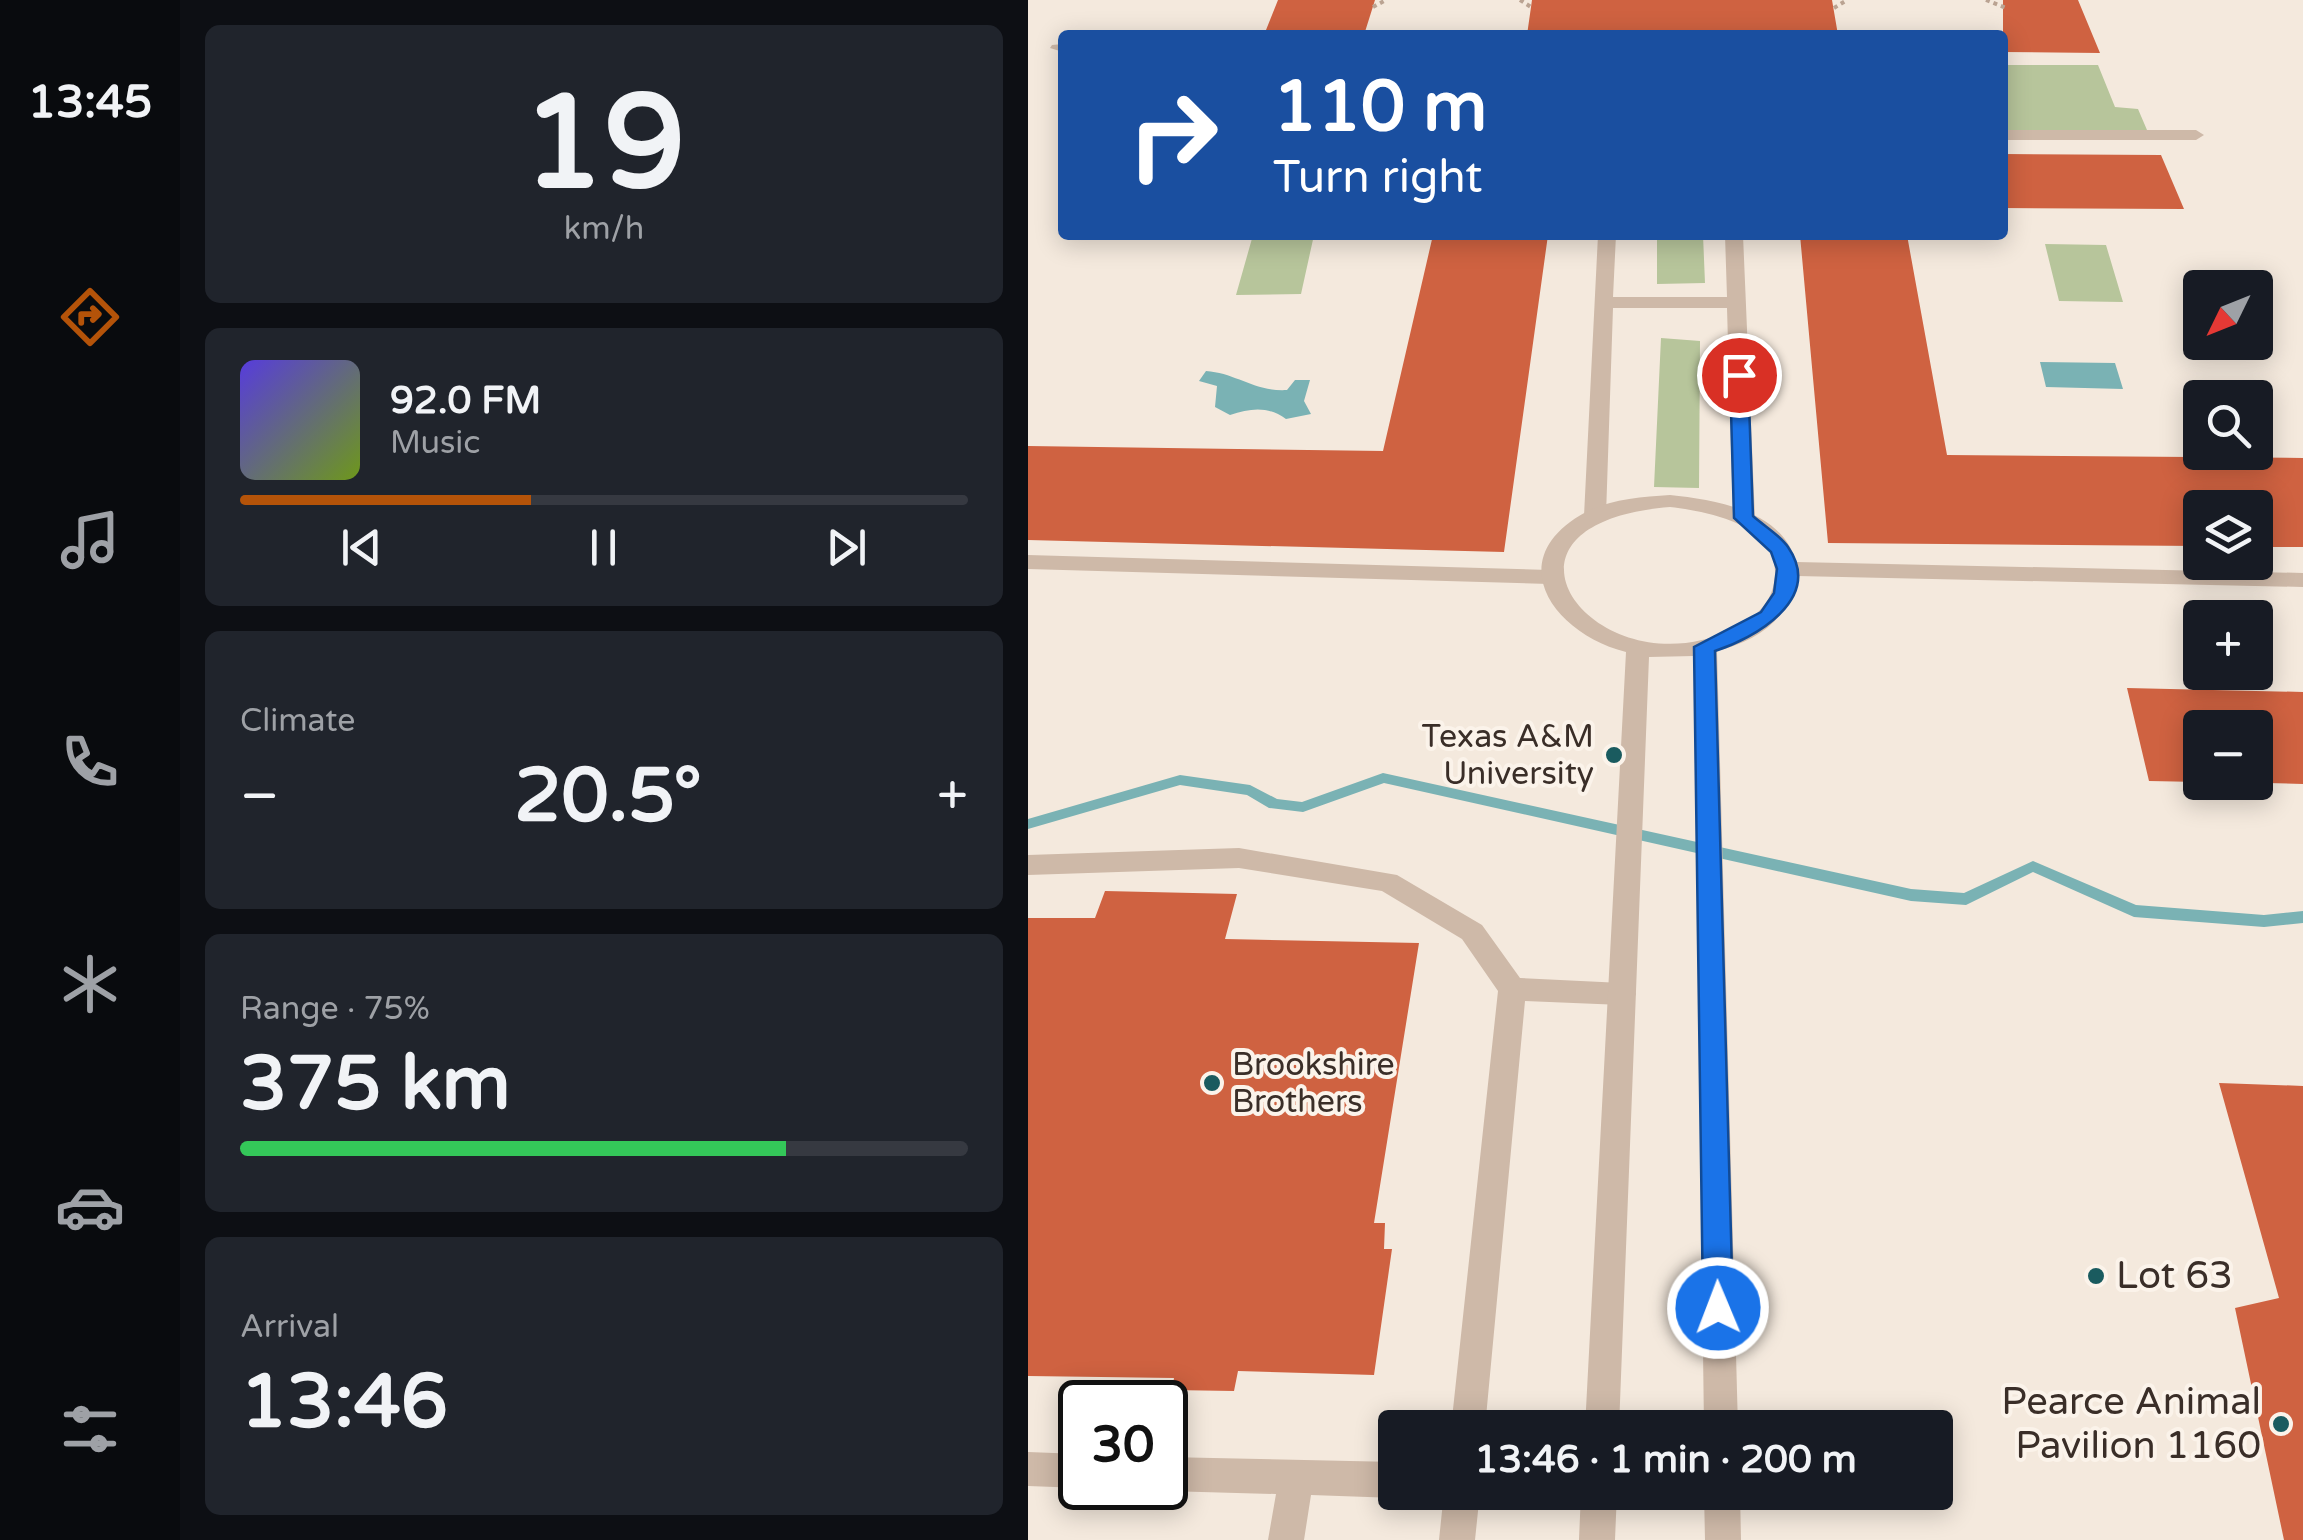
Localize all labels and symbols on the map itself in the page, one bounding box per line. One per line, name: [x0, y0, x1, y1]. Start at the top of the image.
north arrow: [2183, 270, 2273, 360]
pin: [1697, 333, 1782, 418]
place label: Texas A&M University: [1421, 718, 1594, 793]
marker: Texas A&M University: [1603, 744, 1625, 766]
place label: Brookshire Brothers: [1232, 1046, 1395, 1121]
marker: Brookshire Brothers: [1201, 1072, 1223, 1094]
place label: Lot 63: [2116, 1253, 2233, 1299]
position arrow: [1666, 1256, 1770, 1360]
marker: Lot 63: [2085, 1265, 2107, 1287]
place label: Pearce Animal Pavilion 1160: [2001, 1379, 2261, 1469]
speed limit sign: 30: [1058, 1380, 1188, 1510]
marker: Pearce Animal Pavilion 1160: [2270, 1413, 2292, 1435]

